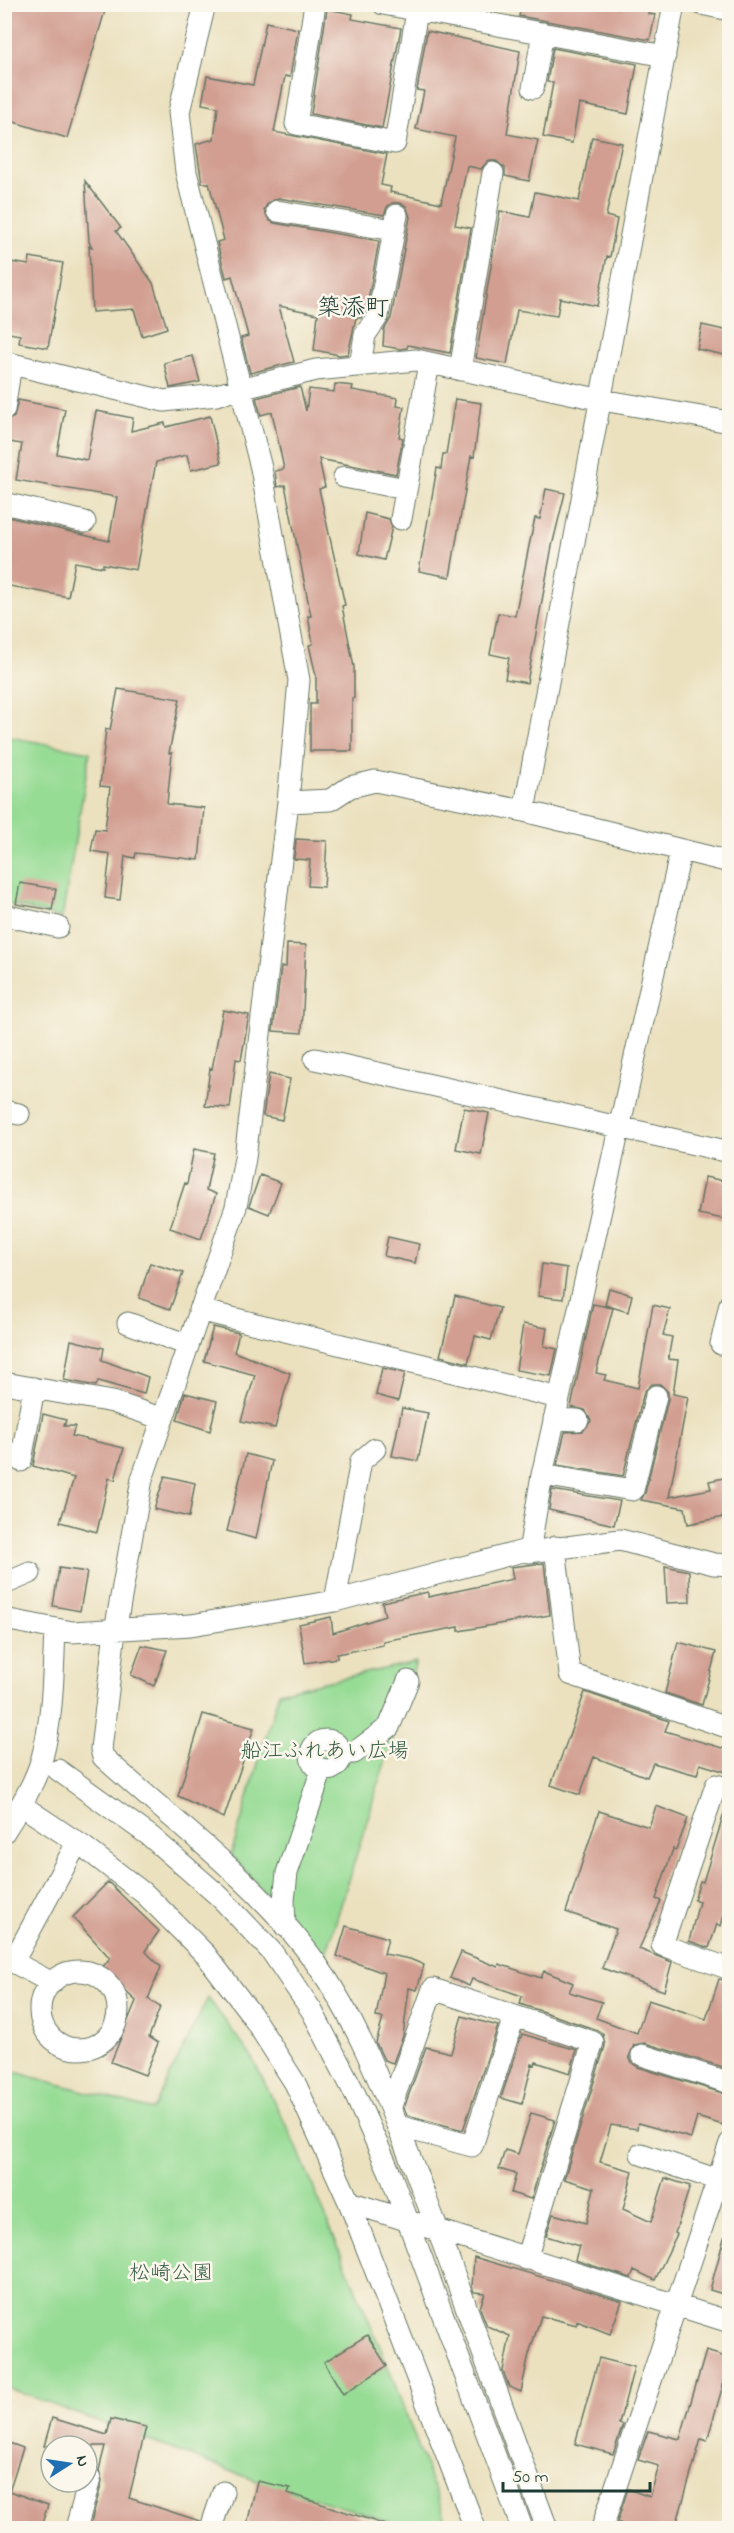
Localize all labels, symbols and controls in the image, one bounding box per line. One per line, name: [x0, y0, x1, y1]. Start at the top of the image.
district label: 築添町: [317, 292, 389, 327]
park label: 船江ふれあい広場: [241, 1737, 409, 1767]
park label: 松崎公園: [129, 2259, 213, 2289]
north arrow: [39, 2434, 99, 2494]
text: N: [69, 2454, 95, 2469]
scale bar: [503, 2455, 650, 2493]
text: 50 m: [512, 2465, 549, 2491]

